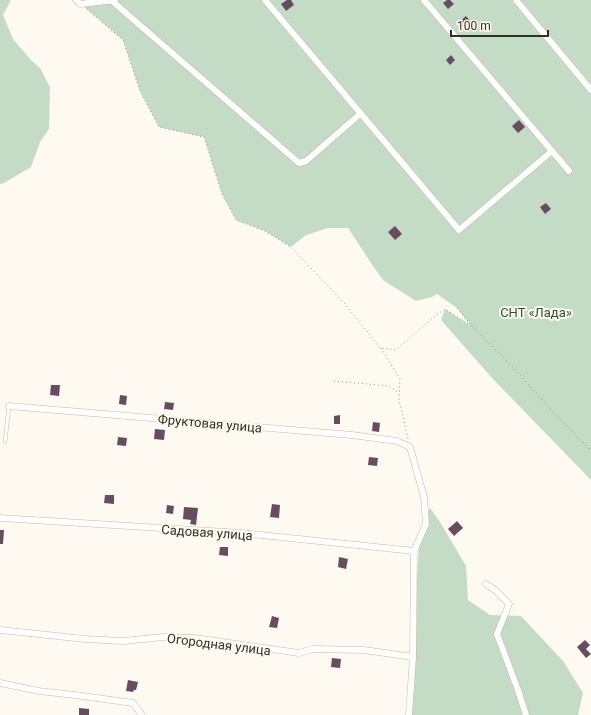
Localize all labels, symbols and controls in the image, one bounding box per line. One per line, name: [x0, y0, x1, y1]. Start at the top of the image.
scale bar: [451, 12, 548, 38]
text: 100 m: [457, 19, 491, 33]
park label: СНТ «Лада»: [500, 305, 572, 320]
street label: Фруктовая улица: [157, 411, 263, 436]
street label: Садовая улица: [161, 522, 253, 543]
street label: Огородная улица: [166, 631, 272, 658]

